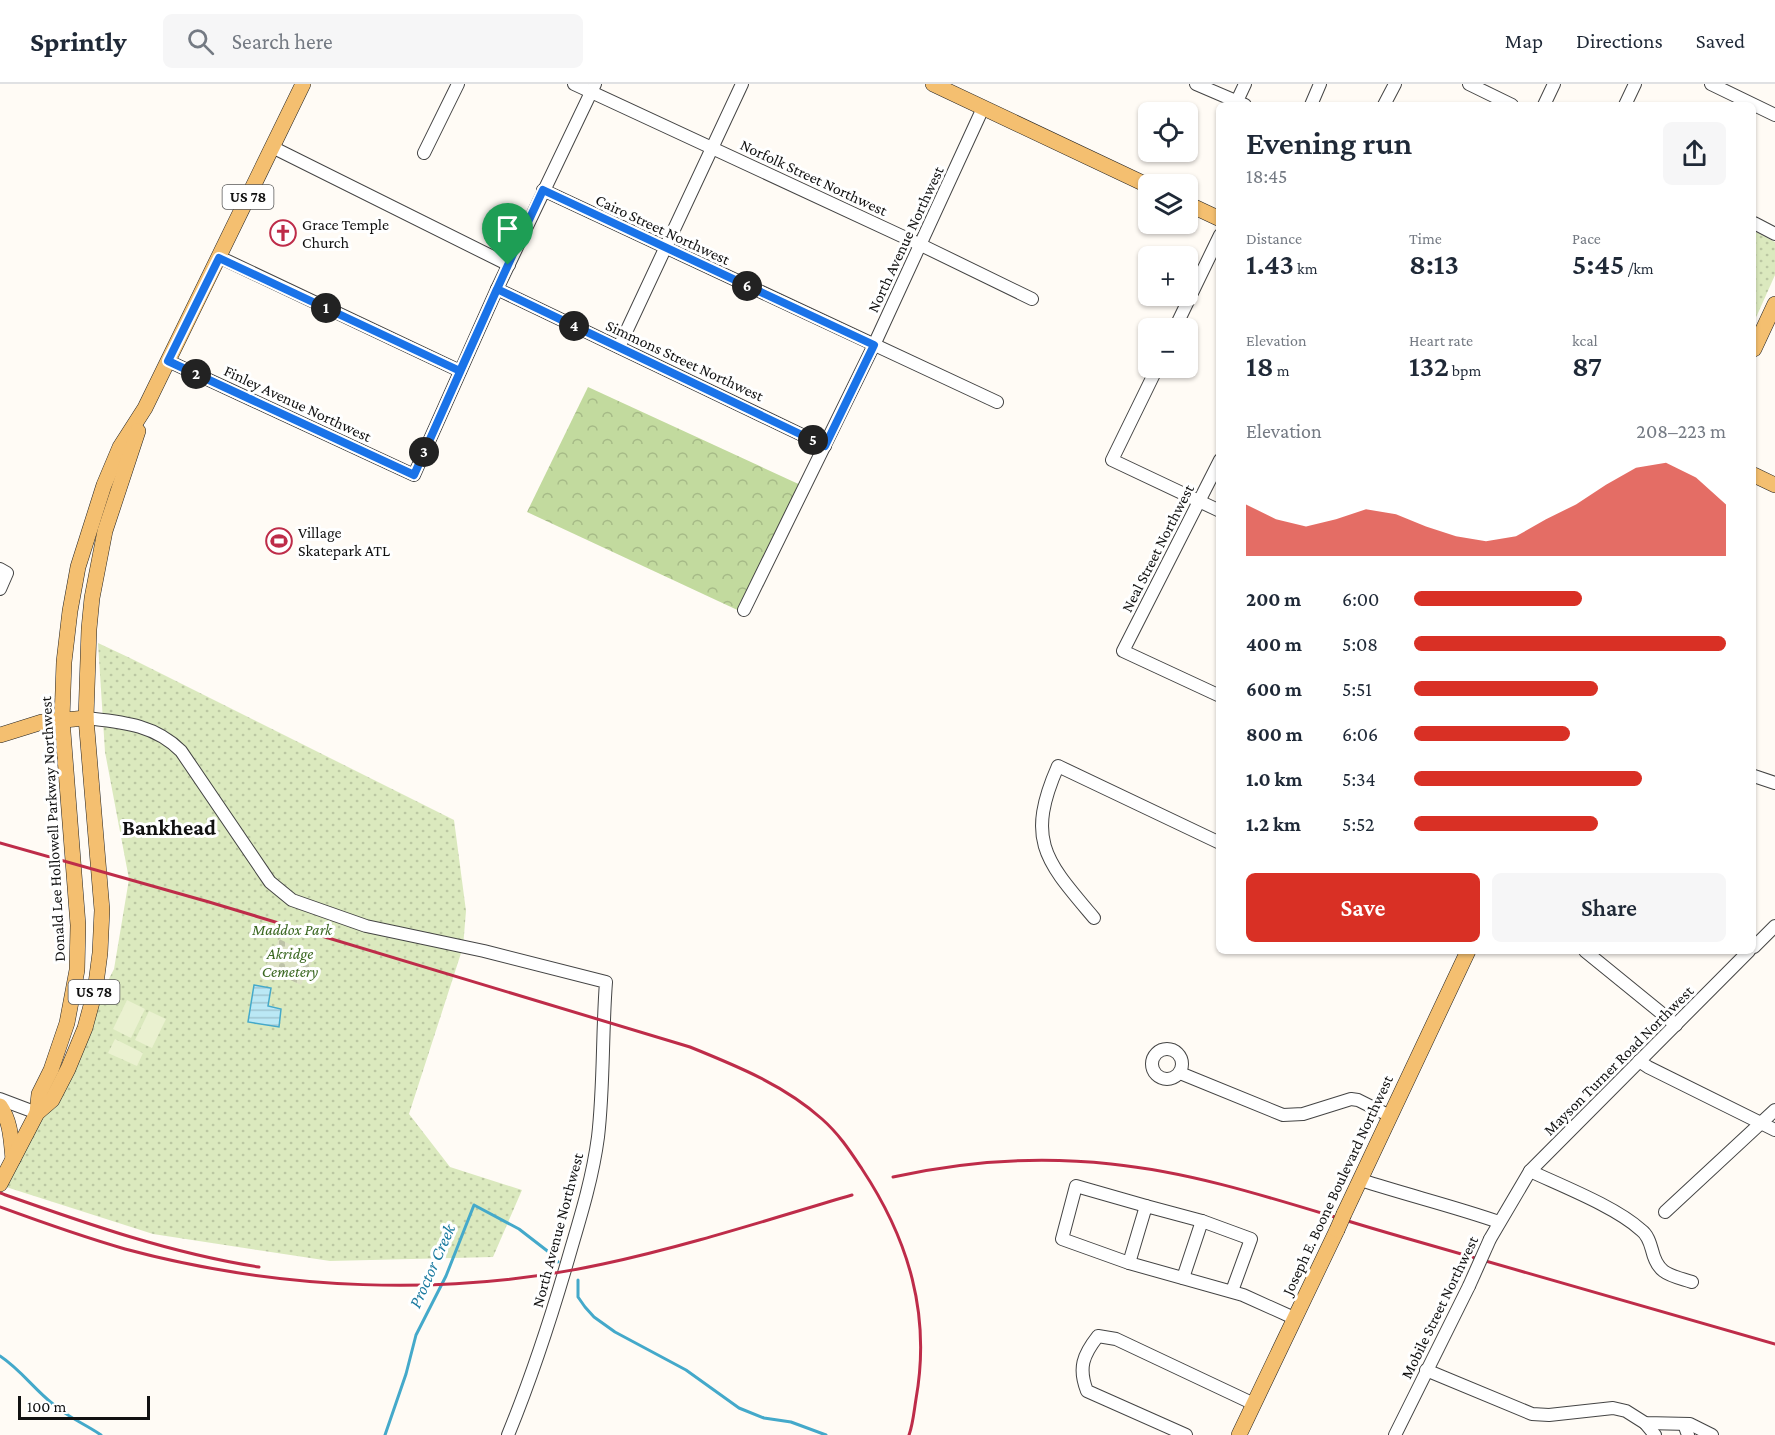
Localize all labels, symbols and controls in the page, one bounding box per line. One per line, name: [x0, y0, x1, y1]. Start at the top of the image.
search box: [163, 14, 583, 68]
icon: search: [184, 25, 217, 58]
text: Sprintly: [30, 26, 127, 57]
text: Search here: [232, 29, 333, 54]
text: Map: [1505, 29, 1543, 53]
text: Directions: [1576, 29, 1663, 53]
text: Saved: [1696, 29, 1745, 53]
map controls: [1138, 102, 1198, 378]
button: locate: [1138, 102, 1198, 162]
button: share: [1663, 122, 1726, 185]
text: Evening run: [1246, 124, 1412, 161]
street label: Norfolk Street Northwest: [738, 136, 891, 219]
street label: North Avenue Northwest: [864, 163, 947, 315]
text: 18:45: [1246, 165, 1288, 187]
button: layers: [1138, 174, 1198, 234]
road number: US 78: [222, 185, 274, 209]
street label: Cairo Street Northwest: [593, 191, 733, 268]
pin: [482, 203, 533, 265]
icon: arrive: [491, 212, 524, 245]
place label: Grace Temple Church: [302, 216, 389, 251]
church icon: Grace Temple Church: [268, 218, 298, 248]
text: Distance: [1246, 230, 1302, 247]
text: Time: [1409, 230, 1442, 247]
text: Pace: [1572, 230, 1601, 247]
button: +: [1138, 246, 1198, 306]
text: 1.43: [1246, 247, 1294, 280]
text: 8:13: [1409, 247, 1459, 280]
text: 5:45: [1572, 247, 1624, 280]
text: km: [1294, 260, 1318, 277]
text: /km: [1624, 260, 1654, 277]
pin: 6: [732, 271, 762, 301]
text: 6: [743, 277, 751, 294]
pin: 1: [311, 293, 341, 323]
text: 1: [323, 299, 329, 316]
pin: 4: [559, 311, 589, 341]
street label: Simmons Street Northwest: [603, 316, 767, 405]
text: 4: [570, 317, 578, 334]
button: −: [1138, 318, 1198, 378]
text: Elevation: [1246, 332, 1307, 349]
text: Heart rate: [1409, 332, 1473, 349]
text: kcal: [1572, 332, 1598, 349]
text: 18: [1246, 349, 1274, 382]
text: 132: [1409, 349, 1449, 382]
text: 87: [1572, 349, 1602, 382]
pin: 2: [181, 359, 211, 389]
street label: Finley Avenue Northwest: [221, 362, 375, 446]
text: m: [1274, 362, 1290, 379]
text: bpm: [1449, 362, 1481, 379]
text: 2: [192, 365, 200, 382]
text: Elevation: [1246, 420, 1322, 442]
text: 208–223 m: [1636, 420, 1726, 442]
pin: 5: [798, 425, 828, 455]
text: 5: [809, 431, 817, 448]
pin: 3: [409, 437, 439, 467]
text: 3: [420, 443, 428, 460]
street label: Neal Street Northwest: [1118, 481, 1197, 615]
place label: Village Skatepark ATL: [298, 524, 390, 560]
sports icon: Village Skatepark ATL: [264, 526, 294, 556]
text: 200 m: [1246, 588, 1301, 610]
text: 6:00: [1342, 588, 1379, 610]
text: 400 m: [1246, 633, 1302, 655]
text: 5:08: [1342, 633, 1378, 655]
text: 600 m: [1246, 678, 1302, 700]
text: 5:51: [1342, 678, 1372, 700]
street label: Donald Lee Hollowell Parkway Northwest: [37, 695, 69, 962]
text: 800 m: [1246, 723, 1303, 745]
text: 6:06: [1342, 723, 1378, 745]
text: 1.0 km: [1246, 768, 1302, 790]
text: 5:34: [1342, 768, 1376, 790]
text: 1.2 km: [1246, 813, 1301, 835]
text: 5:52: [1342, 813, 1374, 835]
district label: Bankhead: [122, 815, 216, 840]
button: Save: [1246, 873, 1480, 942]
button: Share: [1492, 873, 1726, 942]
park label: Maddox Park: [251, 921, 333, 938]
park label: Akridge Cemetery: [262, 945, 319, 981]
road number: US 78: [68, 980, 119, 1004]
street label: Mayson Turner Road Northwest: [1540, 982, 1698, 1139]
street label: Joseph E. Boone Boulevard Northwest: [1278, 1072, 1397, 1300]
street label: North Avenue Northwest: [529, 1150, 586, 1309]
water label: Proctor Creek: [405, 1220, 460, 1311]
street label: Mobile Street Northwest: [1398, 1233, 1482, 1381]
scale bar: [18, 1393, 150, 1420]
text: 100 m: [27, 1398, 66, 1415]

